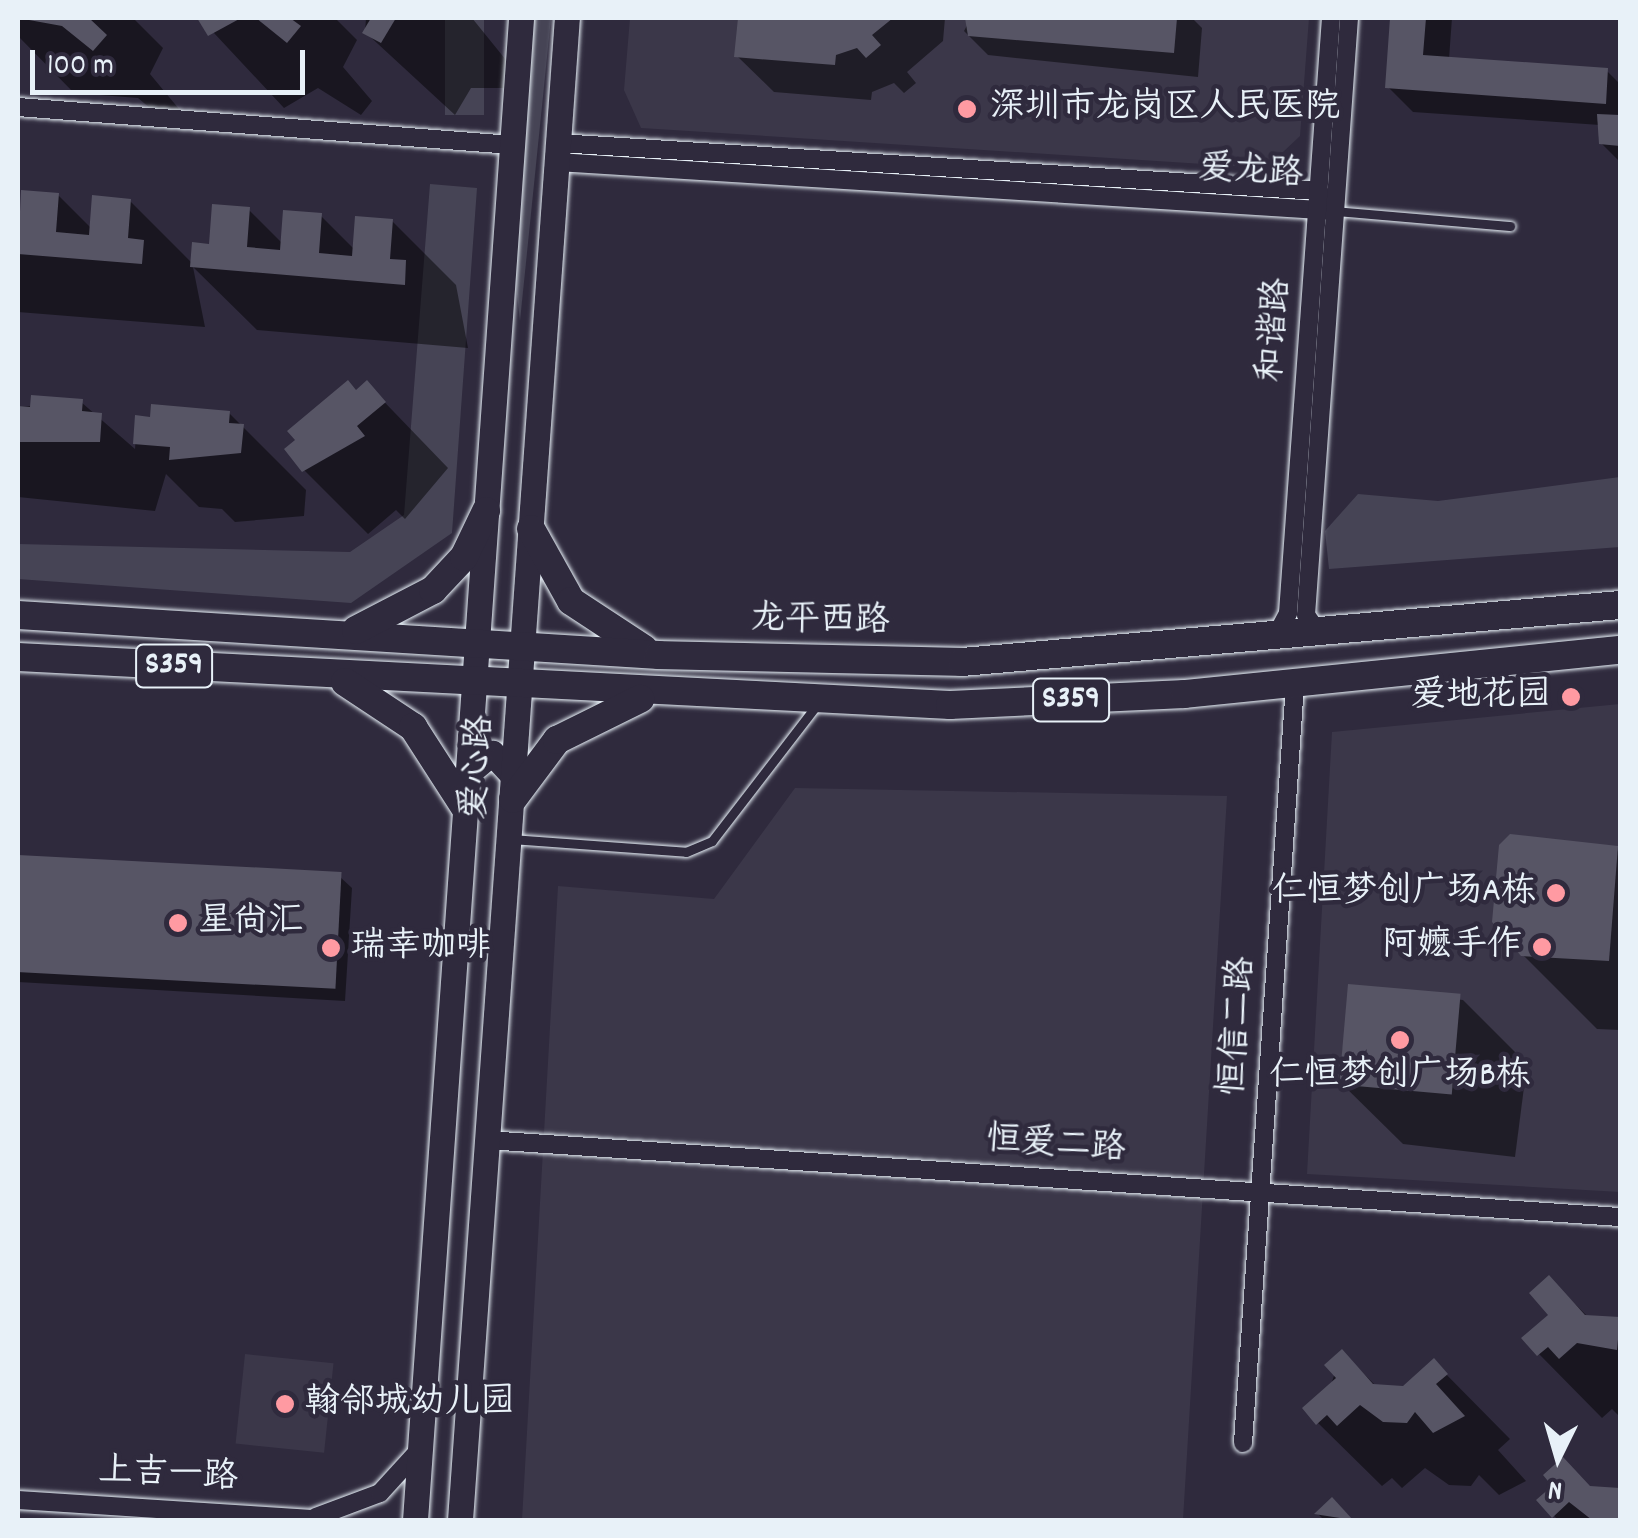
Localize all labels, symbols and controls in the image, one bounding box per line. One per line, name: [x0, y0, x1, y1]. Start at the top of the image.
scale bar: [35, 30, 310, 92]
text: 100 m: [47, 46, 114, 89]
place label: 深圳市龙岗区人民医院: [990, 88, 1340, 130]
marker: 深圳市龙岗区人民医院: [954, 96, 980, 122]
street label: 爱龙路: [1197, 148, 1305, 198]
street label: 和谐路: [1251, 276, 1301, 384]
street label: 龙平西路: [750, 600, 890, 644]
road number: S359: [134, 639, 214, 693]
road number: S359: [1031, 673, 1111, 727]
place label: 爱地花园: [1411, 676, 1551, 718]
marker: 爱地花园: [1560, 686, 1582, 708]
street label: 爱心路: [454, 713, 504, 821]
place label: 仁恒梦创广场A栋: [1272, 872, 1536, 914]
marker: 仁恒梦创广场A栋: [1545, 882, 1567, 904]
place label: 星尚汇: [198, 902, 303, 944]
marker: 星尚汇: [167, 912, 189, 934]
place label: 阿嬷手作: [1382, 926, 1522, 968]
place label: 瑞幸咖啡: [351, 927, 491, 969]
marker: 阿嬷手作: [1531, 936, 1553, 958]
marker: 瑞幸咖啡: [320, 937, 342, 959]
street label: 恒信二路: [1213, 955, 1265, 1097]
marker: 仁恒梦创广场B栋: [1389, 1029, 1411, 1051]
place label: 仁恒梦创广场B栋: [1269, 1056, 1531, 1098]
street label: 恒爱二路: [985, 1120, 1127, 1172]
place label: 翰邻城幼儿园: [305, 1383, 515, 1425]
marker: 翰邻城幼儿园: [274, 1393, 296, 1415]
north arrow: [1508, 1408, 1608, 1508]
street label: 上吉一路: [97, 1451, 239, 1501]
text: N: [1547, 1467, 1564, 1508]

